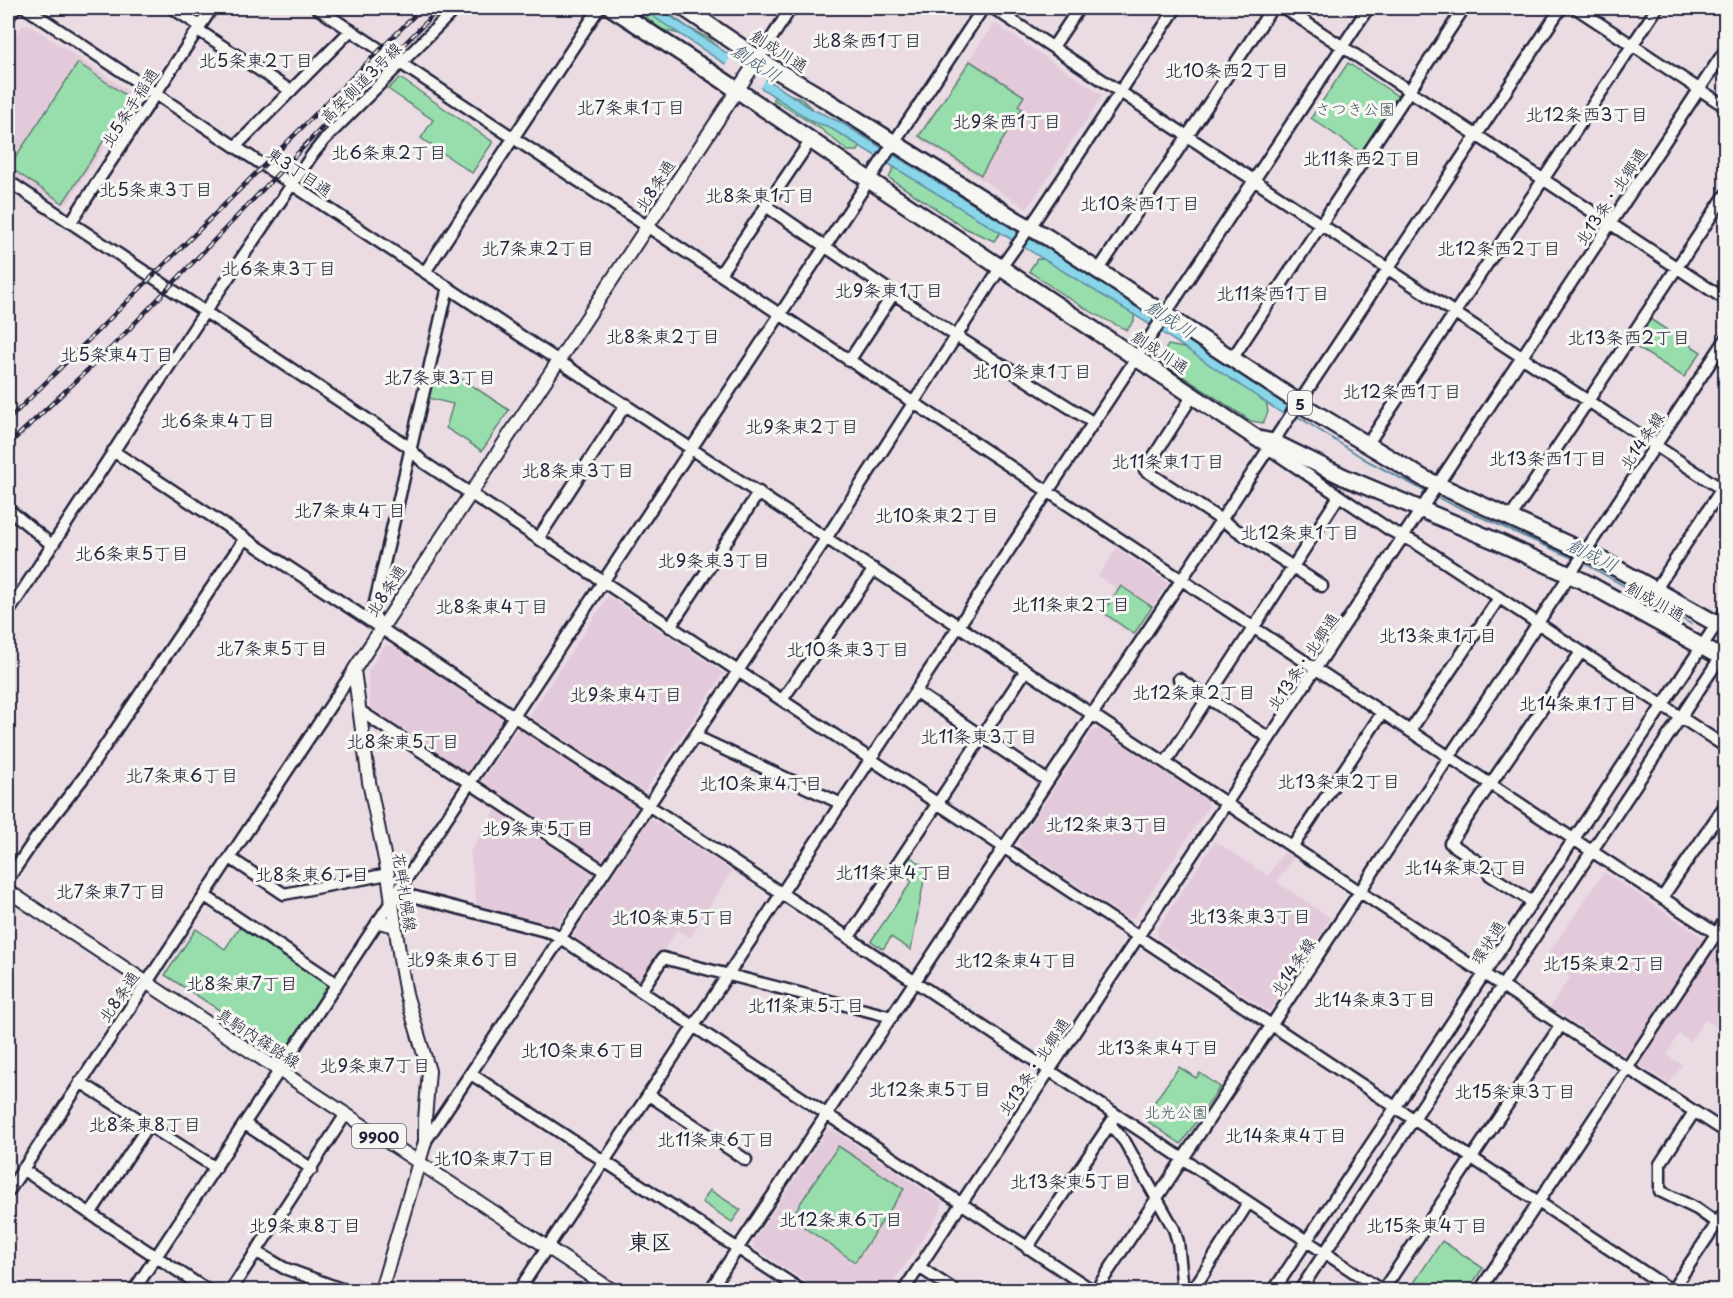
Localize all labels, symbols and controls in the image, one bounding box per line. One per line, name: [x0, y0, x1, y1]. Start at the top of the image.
street label: 創成川通: [748, 25, 812, 75]
district label: 北8条西1丁目: [812, 26, 922, 53]
street label: 高架側道3号線: [314, 36, 406, 128]
water label: 創成川: [728, 38, 786, 86]
district label: 北5条東2丁目: [199, 46, 313, 73]
district label: 北10条西2丁目: [1165, 56, 1289, 83]
street label: 北5条手稲通: [94, 63, 164, 151]
district label: 北7条東1丁目: [577, 93, 685, 120]
park label: さつき公園: [1315, 96, 1395, 120]
district label: 北12条西3丁目: [1526, 100, 1648, 127]
district label: 北9条西1丁目: [953, 107, 1061, 134]
district label: 北6条東2丁目: [331, 138, 447, 165]
street label: 東3丁目通: [262, 140, 338, 202]
street label: 北13条・北郷通: [1568, 142, 1652, 250]
district label: 北11条西2丁目: [1303, 144, 1421, 171]
street label: 北8条通: [628, 154, 680, 216]
district label: 北5条東3丁目: [99, 175, 213, 202]
district label: 北8条東1丁目: [705, 181, 815, 208]
district label: 北10条西1丁目: [1080, 189, 1200, 216]
district label: 北7条東2丁目: [482, 234, 595, 261]
district label: 北12条西2丁目: [1437, 234, 1561, 261]
district label: 北6条東3丁目: [222, 254, 336, 281]
district label: 北9条東1丁目: [835, 276, 943, 303]
district label: 北11条西1丁目: [1216, 279, 1330, 306]
water label: 創成川: [1141, 292, 1201, 344]
district label: 北8条東2丁目: [606, 322, 720, 349]
street label: 創成川通: [1128, 323, 1194, 379]
district label: 北13条西2丁目: [1568, 323, 1690, 350]
district label: 北5条東4丁目: [60, 340, 174, 367]
district label: 北10条東1丁目: [972, 357, 1092, 384]
district label: 北7条東3丁目: [384, 363, 496, 390]
district label: 北12条西1丁目: [1343, 377, 1461, 404]
road number: 5: [1288, 391, 1312, 415]
district label: 北6条東4丁目: [161, 406, 275, 433]
street label: 北14条線: [1613, 406, 1669, 474]
district label: 北9条東2丁目: [745, 412, 859, 439]
district label: 北13条西1丁目: [1489, 444, 1607, 471]
district label: 北11条東1丁目: [1111, 447, 1225, 474]
district label: 北8条東3丁目: [521, 456, 635, 483]
district label: 北7条東4丁目: [294, 496, 406, 523]
district label: 北10条東2丁目: [875, 501, 999, 528]
district label: 北12条東1丁目: [1241, 518, 1359, 545]
water label: 創成川: [1563, 530, 1623, 578]
district label: 北6条東5丁目: [75, 539, 189, 566]
district label: 北9条東3丁目: [658, 546, 770, 573]
street label: 北8条通: [359, 559, 411, 621]
street label: 創成川通: [1622, 574, 1690, 626]
district label: 北11条東2丁目: [1012, 590, 1130, 617]
district label: 北8条東4丁目: [435, 592, 549, 619]
street label: 北13条・北郷通: [1260, 607, 1344, 715]
district label: 北13条東1丁目: [1379, 621, 1497, 648]
district label: 北7条東5丁目: [216, 634, 328, 661]
district label: 北10条東3丁目: [786, 635, 910, 662]
district label: 北12条東2丁目: [1132, 678, 1256, 705]
district label: 北9条東4丁目: [570, 680, 682, 707]
district label: 北14条東1丁目: [1519, 689, 1637, 716]
district label: 北11条東3丁目: [921, 722, 1037, 749]
district label: 北8条東5丁目: [347, 727, 459, 754]
district label: 北7条東6丁目: [126, 761, 238, 788]
district label: 北13条東2丁目: [1278, 767, 1400, 794]
district label: 北10条東4丁目: [699, 769, 823, 796]
district label: 北12条東3丁目: [1046, 810, 1168, 837]
district label: 北9条東5丁目: [482, 814, 594, 841]
street label: 花畔札幌線: [388, 851, 424, 933]
district label: 北14条東2丁目: [1405, 853, 1527, 880]
district label: 北11条東4丁目: [836, 858, 952, 885]
district label: 北8条東6丁目: [255, 860, 369, 887]
district label: 北7条東7丁目: [56, 877, 166, 904]
district label: 北13条東3丁目: [1189, 902, 1311, 929]
district label: 北10条東5丁目: [612, 903, 734, 930]
street label: 環状通: [1464, 915, 1510, 969]
street label: 北14条線: [1264, 932, 1320, 1000]
district label: 北9条東6丁目: [406, 945, 520, 972]
district label: 北12条東4丁目: [955, 946, 1077, 973]
district label: 北15条東2丁目: [1543, 949, 1665, 976]
street label: 北8条通: [92, 965, 144, 1027]
district label: 北8条東7丁目: [186, 969, 298, 996]
district label: 北14条東3丁目: [1314, 985, 1436, 1012]
district label: 北11条東5丁目: [748, 991, 864, 1018]
street label: 真駒内篠路線: [212, 1001, 306, 1073]
street label: 北13条・北郷通: [991, 1012, 1075, 1120]
district label: 北13条東4丁目: [1097, 1033, 1219, 1060]
district label: 北10条東6丁目: [521, 1036, 645, 1063]
district label: 北9条東7丁目: [320, 1051, 430, 1078]
district label: 北12条東5丁目: [869, 1075, 991, 1102]
district label: 北15条東3丁目: [1454, 1077, 1576, 1104]
park label: 北光公園: [1144, 1099, 1208, 1123]
district label: 北8条東8丁目: [89, 1110, 201, 1137]
district label: 北14条東4丁目: [1225, 1121, 1347, 1148]
road number: 9900: [352, 1124, 406, 1148]
district label: 北11条東6丁目: [657, 1125, 775, 1152]
district label: 北10条東7丁目: [433, 1144, 555, 1171]
district label: 北13条東5丁目: [1010, 1167, 1132, 1194]
district label: 北12条東6丁目: [779, 1205, 903, 1232]
district label: 北9条東8丁目: [249, 1211, 361, 1238]
district label: 北15条東4丁目: [1366, 1211, 1488, 1238]
district label: 東区: [628, 1224, 672, 1257]

